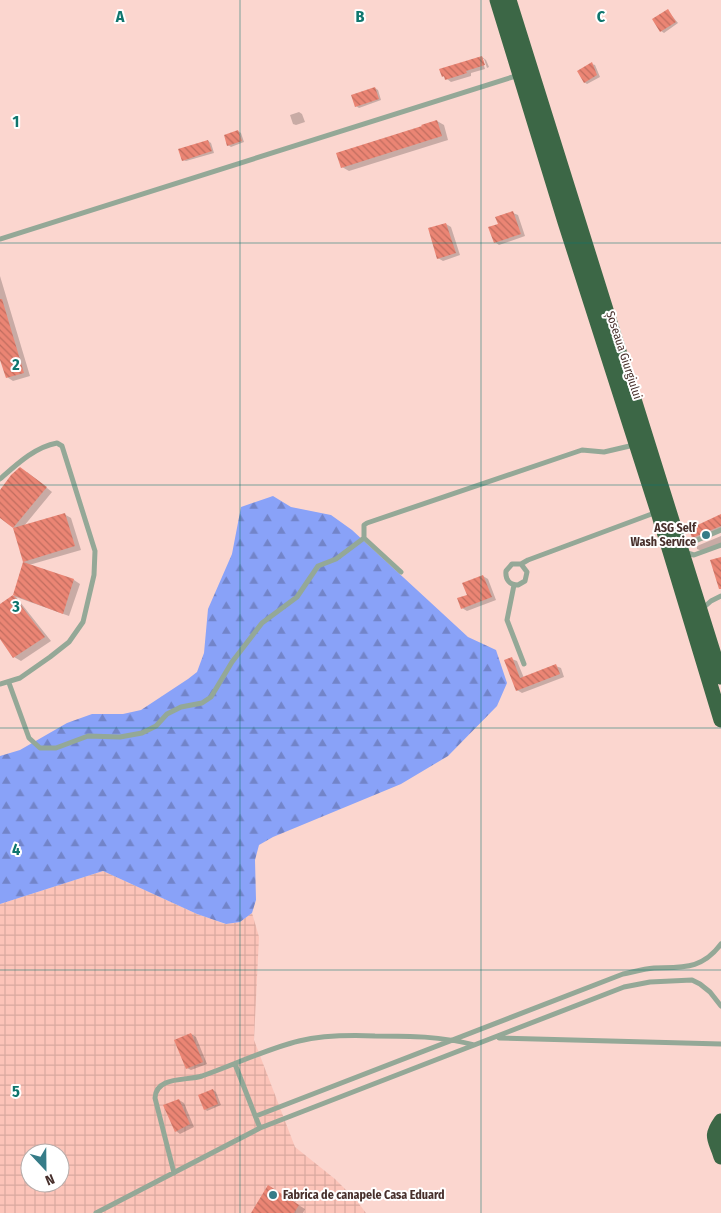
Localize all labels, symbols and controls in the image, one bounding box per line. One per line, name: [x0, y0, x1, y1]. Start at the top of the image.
text: A: [115, 7, 125, 26]
text: B: [356, 7, 365, 26]
text: C: [597, 7, 606, 26]
text: 1: [13, 112, 19, 131]
street label: Șoseaua Giurgiului: [602, 309, 645, 401]
text: 2: [11, 355, 20, 374]
place label: ASG Self Wash Service: [631, 521, 697, 549]
marker: ASG Self Wash Service: [700, 529, 712, 541]
text: 3: [11, 597, 20, 616]
text: 4: [12, 840, 20, 859]
text: 5: [12, 1082, 20, 1101]
north arrow: [20, 1143, 70, 1193]
text: N: [43, 1170, 57, 1189]
place label: Fabrica de canapele Casa Eduard: [283, 1188, 444, 1202]
marker: Fabrica de canapele Casa Eduard: [267, 1189, 279, 1201]

